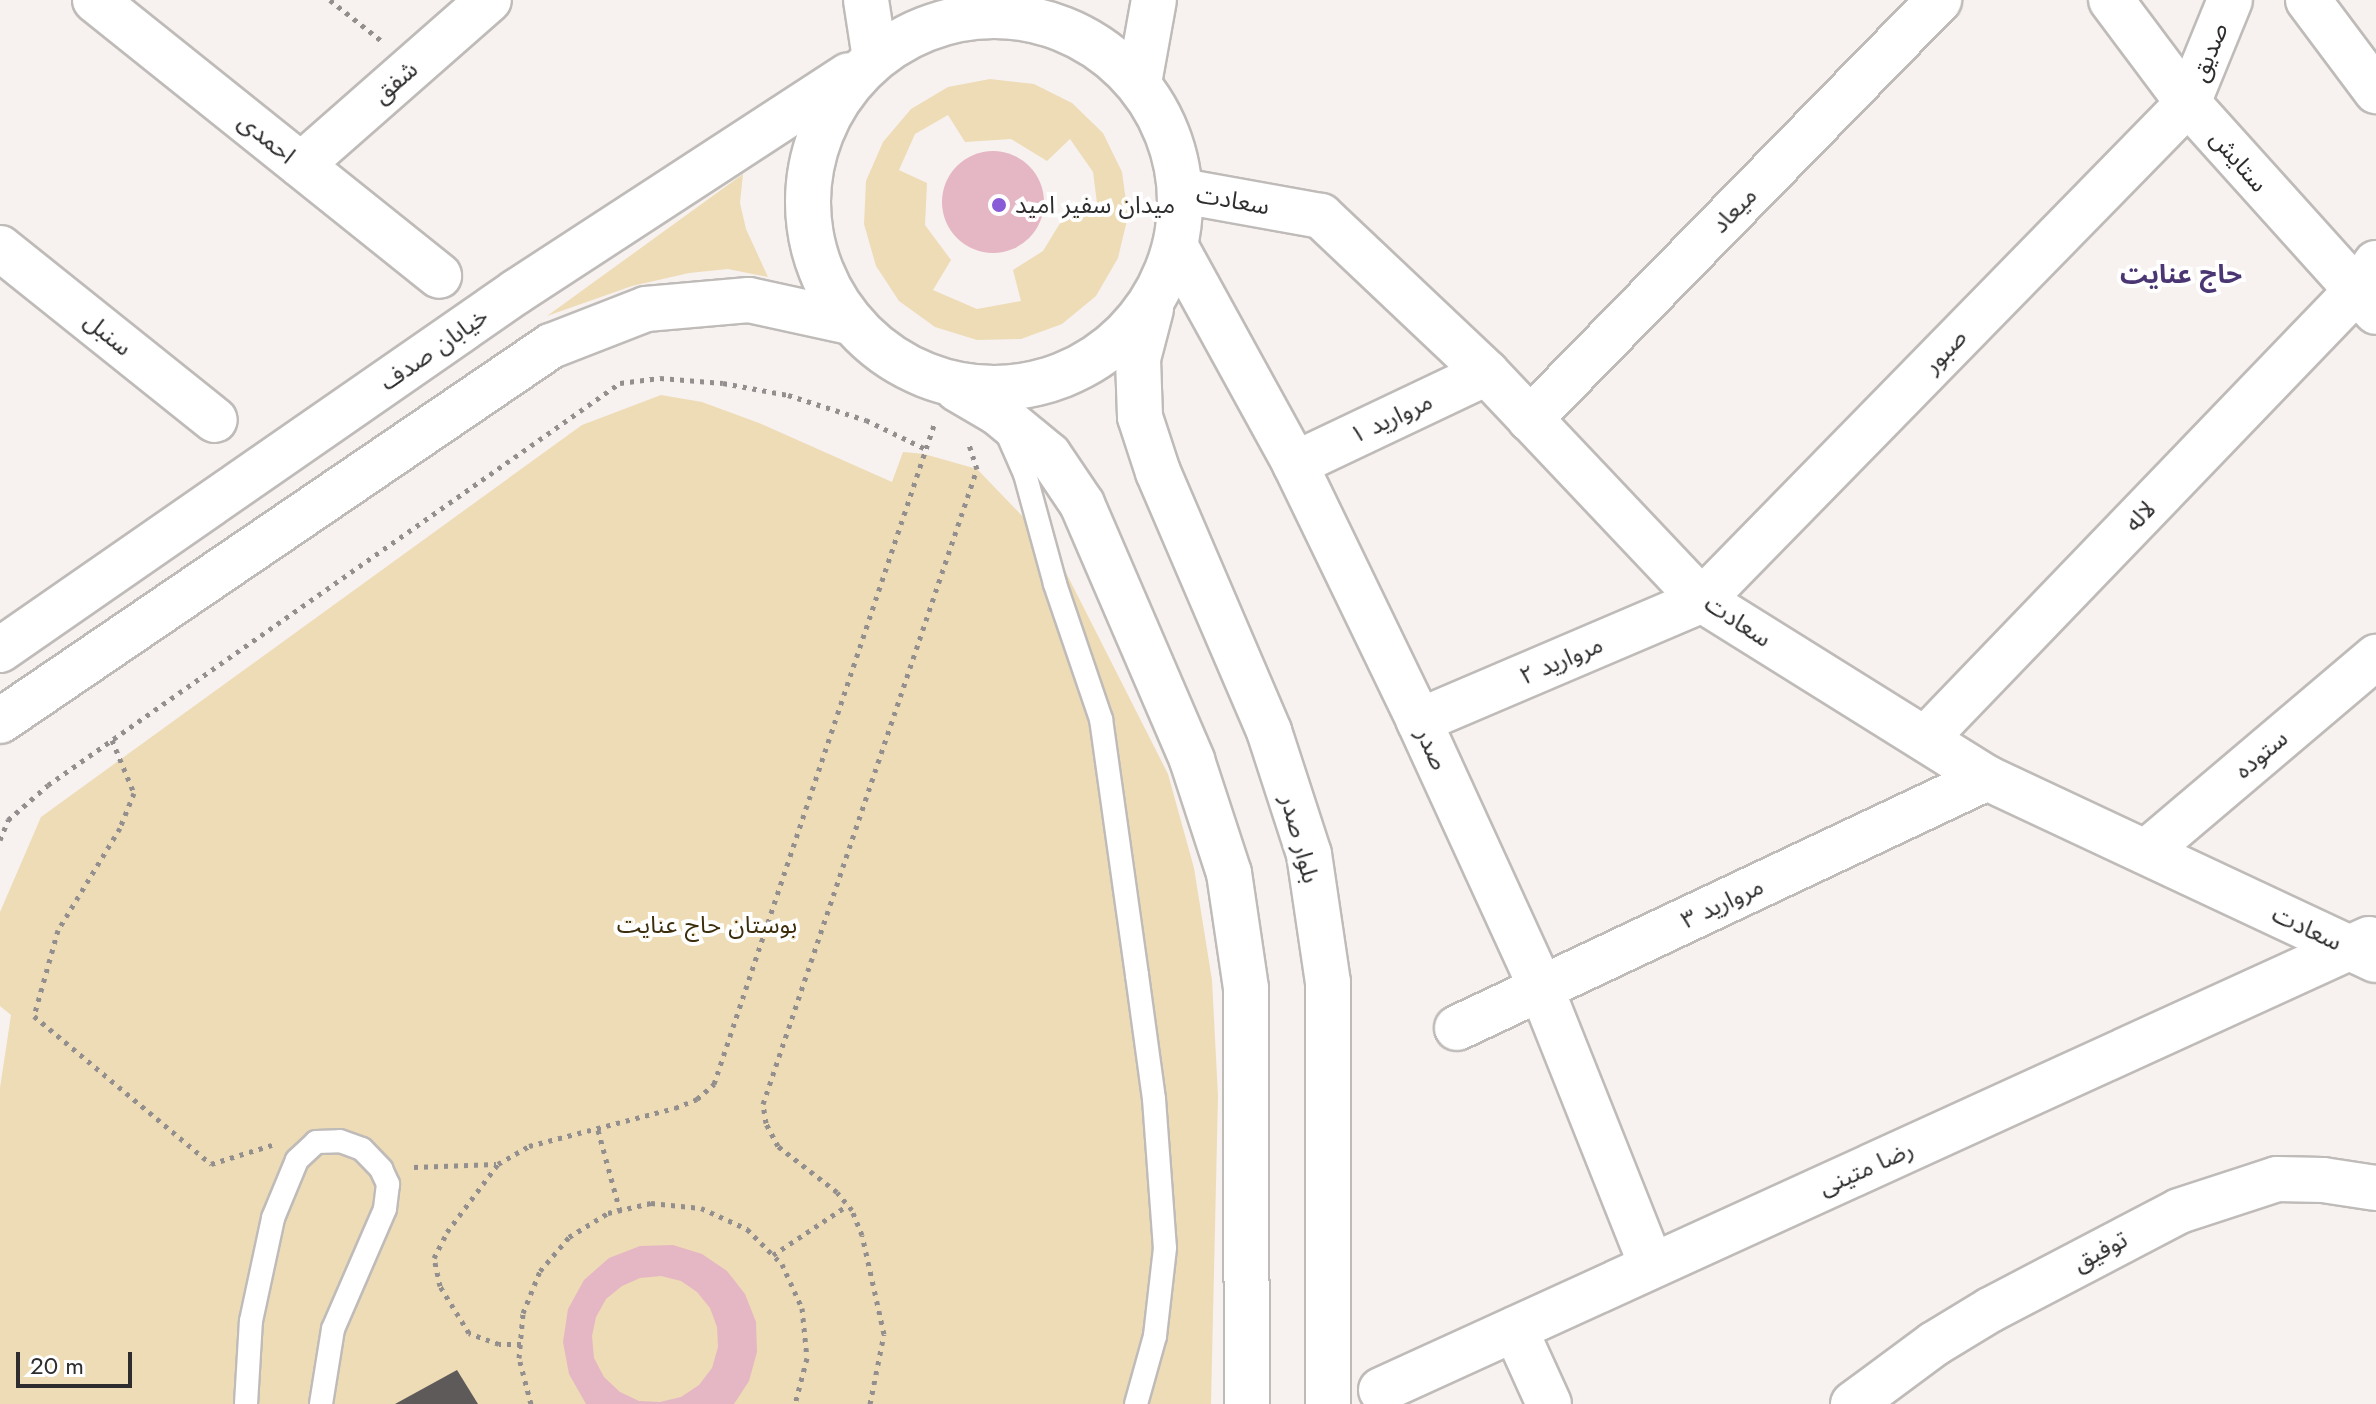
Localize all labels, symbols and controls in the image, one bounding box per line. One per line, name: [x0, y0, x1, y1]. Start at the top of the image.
street label: صدیق: [2184, 18, 2234, 86]
street label: شفق: [367, 55, 423, 109]
street label: احمدی: [233, 106, 301, 170]
street label: ستایش: [2204, 124, 2274, 198]
street label: سعادت: [1194, 179, 1272, 221]
street label: میعاد: [1705, 181, 1763, 239]
place label: میدان سفیر امید: [1015, 191, 1175, 219]
marker: میدان سفیر امید: [990, 196, 1008, 214]
district label: حاج عنایت: [2120, 259, 2242, 291]
street label: خیابان صدف: [374, 301, 494, 397]
street label: سنبل: [78, 306, 138, 362]
street label: صبور: [1917, 323, 1973, 379]
street label: مروارید ۱: [1345, 386, 1437, 450]
street label: لاله: [2119, 495, 2161, 537]
street label: سعادت: [1699, 589, 1777, 653]
street label: مروارید ۲: [1515, 630, 1607, 690]
street label: صدر: [1410, 723, 1454, 775]
street label: ستوده: [2229, 724, 2293, 784]
street label: بلوار صدر: [1274, 792, 1326, 886]
street label: مروارید ۳: [1676, 871, 1768, 935]
street label: سعادت: [2268, 899, 2346, 957]
park label: بوستان حاج عنایت: [617, 911, 797, 939]
street label: رضا متینی: [1814, 1134, 1918, 1202]
street label: توفیق: [2068, 1225, 2132, 1277]
scale bar: [20, 1336, 136, 1386]
text: 20 m: [30, 1348, 84, 1383]

